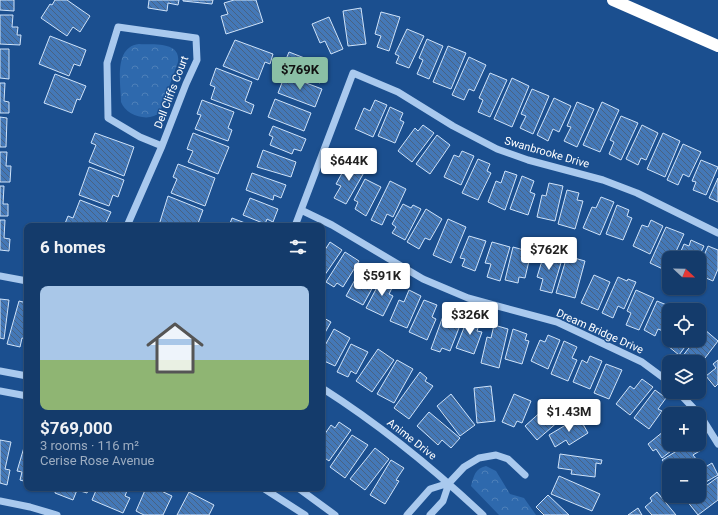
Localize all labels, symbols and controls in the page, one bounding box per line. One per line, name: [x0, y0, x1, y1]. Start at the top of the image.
street label: Dell Cliffs Court: [152, 54, 191, 130]
pin: $769K: [272, 57, 328, 91]
text: $769K: [281, 62, 319, 77]
street label: Swanbrooke Drive: [503, 134, 591, 171]
pin: $644K: [321, 148, 377, 182]
text: $644K: [330, 153, 368, 168]
icon: filters: [287, 236, 309, 258]
text: 6 homes: [40, 237, 106, 257]
pin: $762K: [521, 237, 577, 271]
text: $762K: [530, 242, 568, 257]
north arrow: [662, 251, 706, 295]
map controls: [662, 251, 706, 503]
pin: $591K: [354, 263, 410, 297]
text: $591K: [363, 268, 401, 283]
pin: $326K: [442, 302, 498, 336]
button: locate: [662, 303, 706, 347]
street label: Dream Bridge Drive: [554, 306, 646, 357]
text: $326K: [451, 307, 489, 322]
icon: home: [139, 312, 211, 384]
button: layers: [662, 355, 706, 399]
pin: $1.43M: [536, 399, 602, 433]
text: $1.43M: [547, 404, 592, 419]
button: +: [662, 407, 706, 451]
street label: Anime Drive: [384, 416, 439, 463]
text: $769,000: [40, 418, 112, 438]
text: 3 rooms · 116 m²: [40, 438, 139, 453]
text: Cerise Rose Avenue: [40, 453, 155, 468]
button: −: [662, 459, 706, 503]

